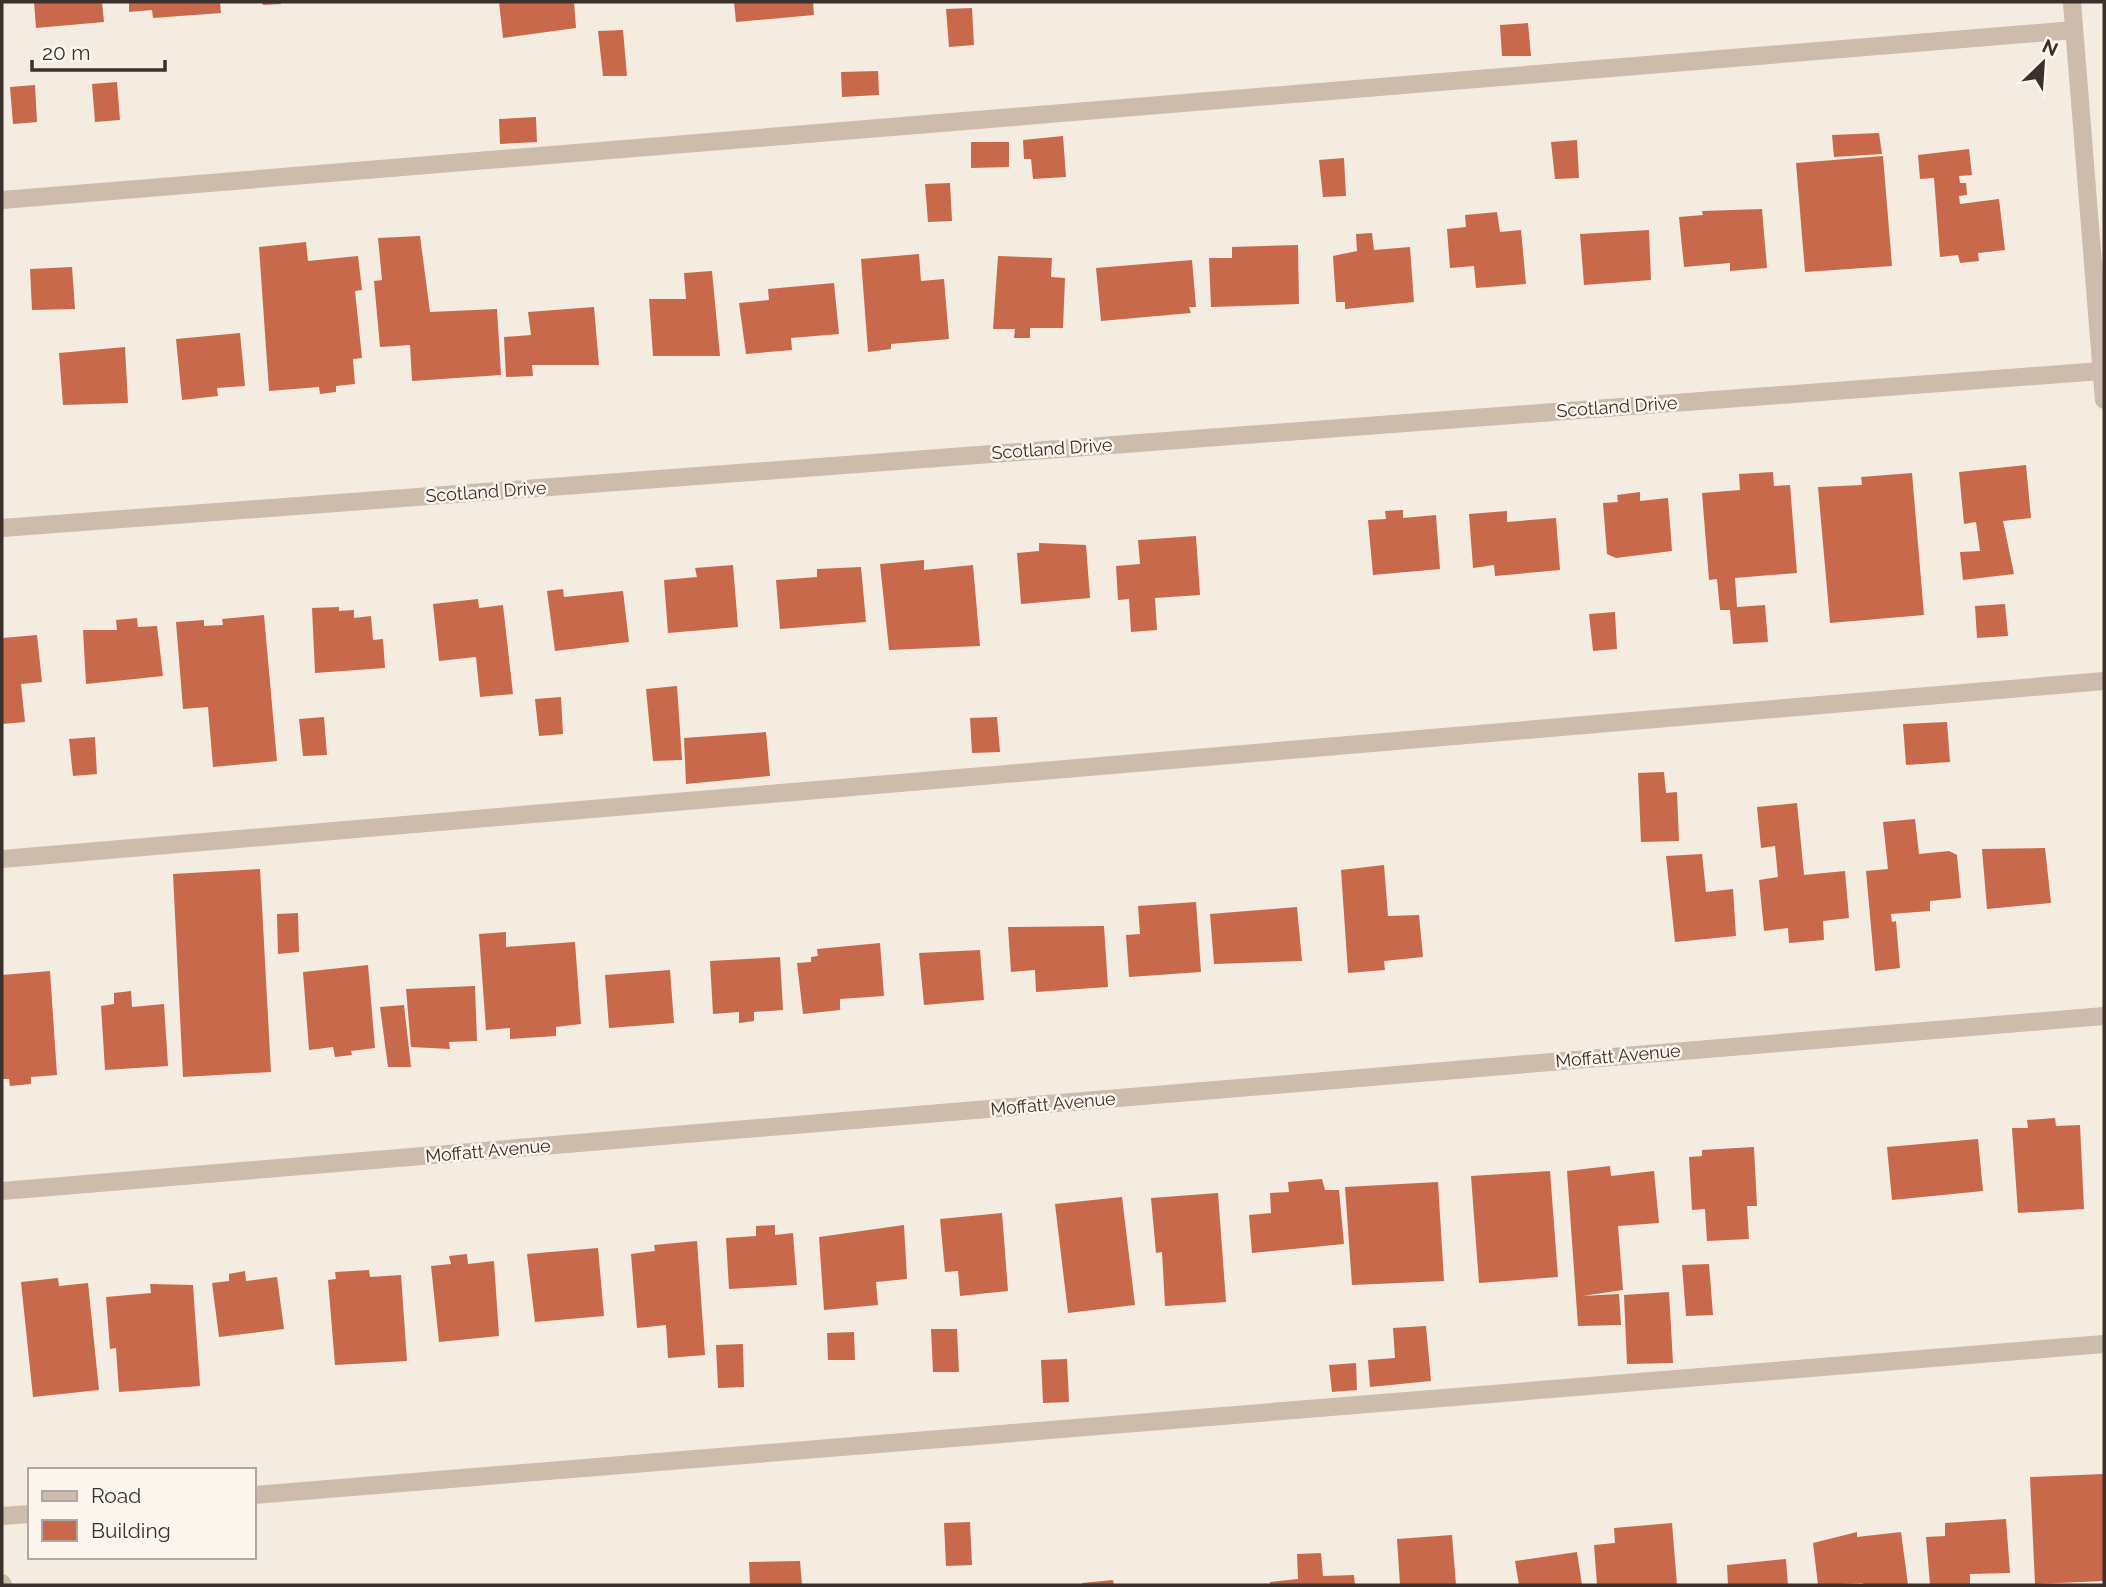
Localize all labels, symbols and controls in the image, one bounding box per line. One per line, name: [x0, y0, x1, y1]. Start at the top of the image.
scale bar: [32, 28, 164, 72]
north arrow: [2008, 28, 2078, 98]
text: N: [2039, 35, 2061, 61]
text: 20 m: [42, 40, 90, 65]
street label: Scotland Drive: [1556, 392, 1679, 421]
street label: Scotland Drive: [991, 434, 1114, 463]
street label: Scotland Drive: [425, 477, 548, 506]
street label: Moffatt Avenue: [1554, 1040, 1682, 1071]
street label: Moffatt Avenue: [989, 1088, 1117, 1119]
street label: Moffatt Avenue: [424, 1135, 552, 1166]
legend: [28, 1468, 256, 1559]
text: Road: [91, 1483, 141, 1508]
text: Building: [91, 1518, 171, 1543]

